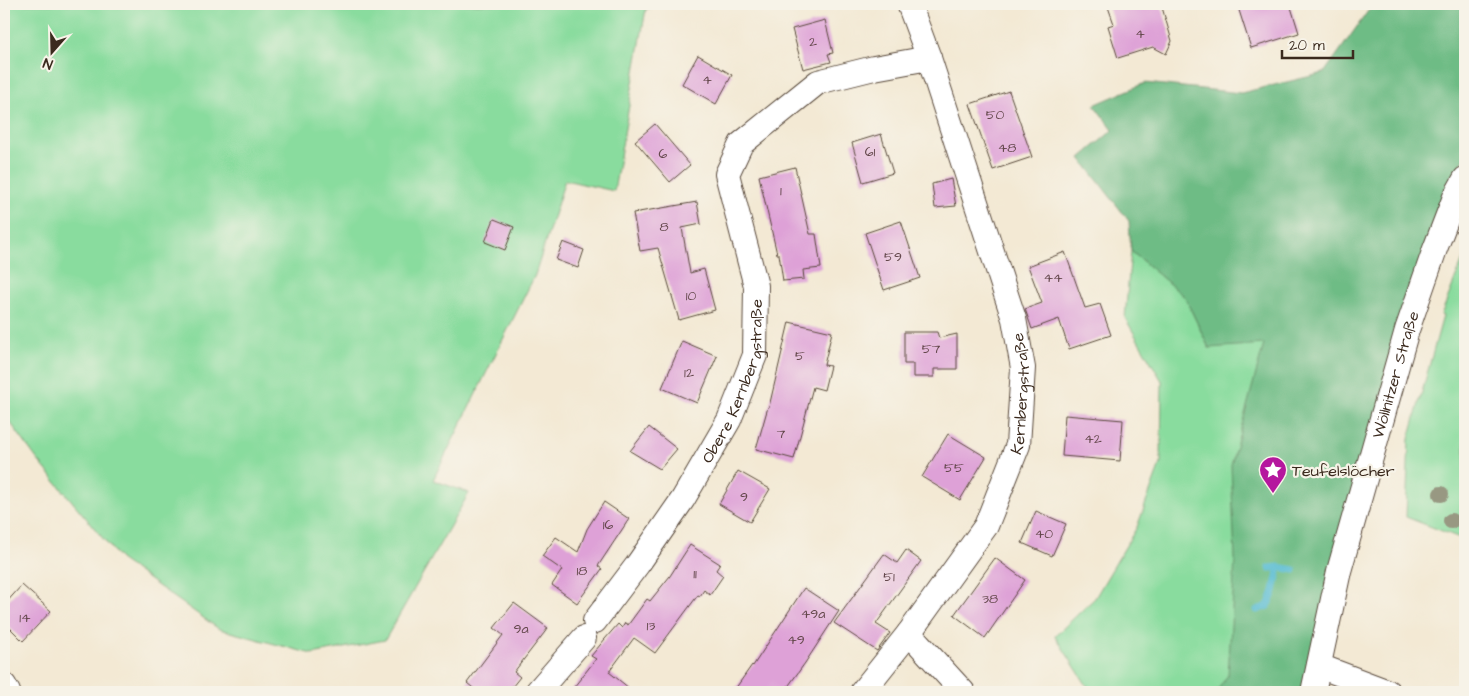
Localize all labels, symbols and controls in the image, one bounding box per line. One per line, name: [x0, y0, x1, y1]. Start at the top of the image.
house number: 4: [1135, 24, 1145, 44]
north arrow: [28, 28, 78, 78]
scale bar: [1282, 28, 1353, 60]
house number: 2: [809, 32, 817, 52]
text: 20 m: [1289, 35, 1325, 56]
text: N: [40, 52, 55, 74]
house number: 4: [702, 70, 712, 90]
house number: 50: [986, 105, 1005, 125]
house number: 48: [998, 138, 1016, 158]
house number: 61: [865, 142, 875, 162]
house number: 6: [659, 144, 668, 164]
house number: 1: [780, 181, 782, 201]
house number: 8: [659, 217, 669, 237]
house number: 59: [884, 247, 902, 267]
house number: 44: [1043, 268, 1063, 288]
house number: 10: [686, 286, 696, 306]
street label: Obere Kernbergstraße: [696, 299, 768, 467]
street label: Wöllnitzer Straße: [1367, 308, 1425, 441]
street label: Kernbergstraße: [1005, 331, 1035, 458]
house number: 57: [922, 339, 941, 359]
house number: 5: [795, 346, 805, 366]
house number: 12: [684, 363, 694, 383]
house number: 7: [777, 424, 786, 444]
house number: 42: [1084, 429, 1102, 449]
place icon: Teufelslöcher: [1258, 455, 1288, 494]
house number: 55: [944, 458, 964, 478]
place label: Teufelslöcher: [1292, 460, 1395, 482]
house number: 9: [740, 487, 748, 507]
house number: 16: [603, 515, 614, 535]
house number: 40: [1035, 524, 1053, 544]
house number: 18: [577, 561, 587, 581]
house number: 11: [693, 564, 697, 584]
house number: 51: [883, 567, 895, 587]
house number: 38: [982, 589, 998, 609]
house number: 49a: [801, 604, 825, 624]
house number: 14: [19, 608, 31, 628]
house number: 13: [647, 616, 655, 636]
house number: 9a: [513, 619, 529, 639]
house number: 49: [787, 630, 805, 650]

